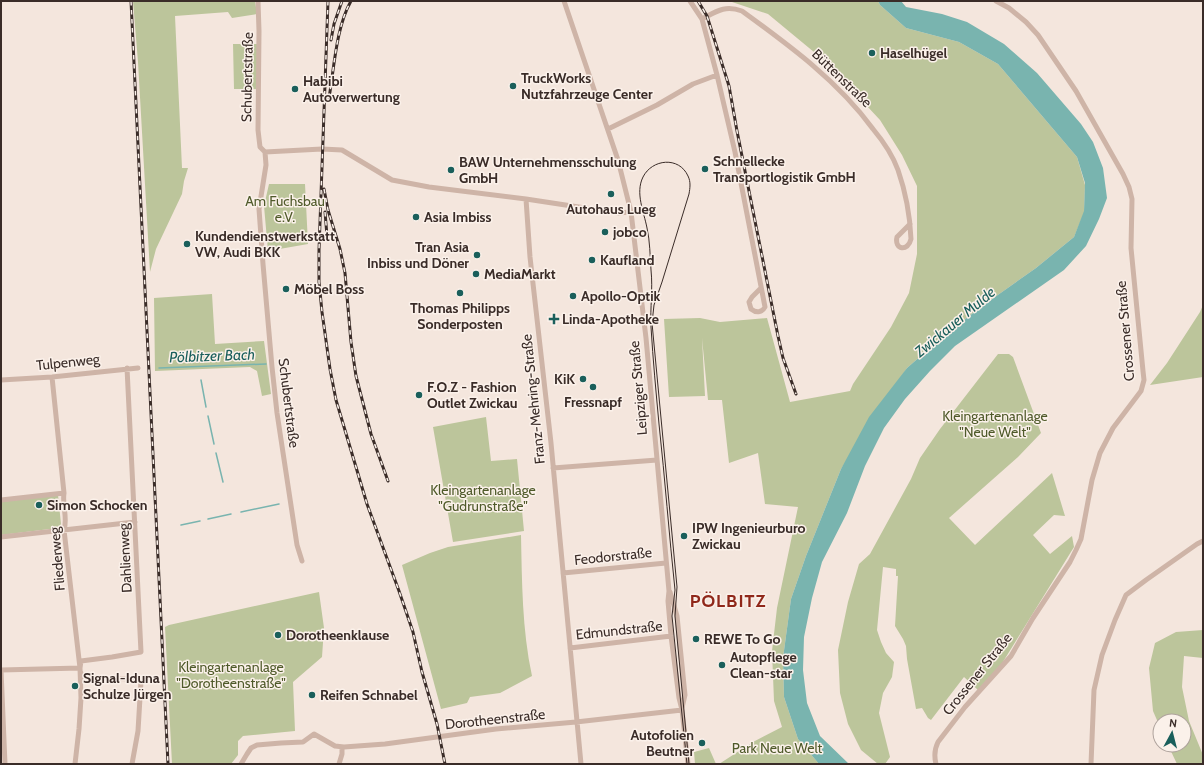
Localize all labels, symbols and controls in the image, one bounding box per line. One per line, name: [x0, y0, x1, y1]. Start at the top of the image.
street label: Schubertstraße: [237, 32, 257, 122]
place label: Haselhügel: [880, 44, 947, 62]
street label: Büttenstraße: [808, 45, 876, 111]
marker: Haselhügel: [867, 48, 877, 58]
place label: TruckWorks Nutzfahrzeuge Center: [521, 69, 653, 103]
place label: Habibi Autoverwertung: [303, 72, 400, 106]
marker: TruckWorks Nutzfahrzeuge Center: [508, 81, 518, 91]
marker: Habibi Autoverwertung: [290, 84, 300, 94]
place label: Schnellecke Transportlogistik GmbH: [713, 152, 856, 186]
place label: BAW Unternehmensschulung GmbH: [459, 153, 636, 187]
marker: Schnellecke Transportlogistik GmbH: [700, 164, 710, 174]
marker: BAW Unternehmensschulung GmbH: [446, 165, 456, 175]
marker: Autohaus Lueg: [606, 189, 616, 199]
park label: Am Fuchsbau e.V.: [245, 192, 325, 226]
place label: Autohaus Lueg: [566, 200, 656, 218]
place label: Asia Imbiss: [424, 208, 491, 226]
marker: Asia Imbiss: [411, 212, 421, 222]
place label: jobco: [612, 223, 647, 241]
place label: Kundendienstwerkstatt VW, Audi BKK: [195, 227, 335, 261]
marker: jobco: [600, 227, 610, 237]
place label: Tran Asia Inbiss und Döner: [367, 238, 469, 272]
marker: Kundendienstwerkstatt VW, Audi BKK: [182, 239, 192, 249]
marker: Tran Asia Inbiss und Döner: [472, 250, 482, 260]
place label: Kaufland: [600, 251, 655, 269]
marker: Kaufland: [587, 255, 597, 265]
place label: MediaMarkt: [484, 265, 556, 283]
marker: MediaMarkt: [471, 269, 481, 279]
place label: Möbel Boss: [294, 280, 364, 298]
street label: Crossener Straße: [1112, 280, 1138, 382]
water label: Zwickauer Mulde: [910, 283, 999, 362]
marker: Möbel Boss: [281, 284, 291, 294]
place label: Apollo-Optik: [581, 287, 661, 305]
marker: Thomas Philipps Sonderposten: [455, 288, 465, 298]
marker: Apollo-Optik: [568, 291, 578, 301]
place label: Thomas Philipps Sonderposten: [410, 299, 510, 333]
place label: Linda-Apotheke: [562, 310, 659, 328]
marker: Linda-Apotheke: [549, 314, 559, 324]
street label: Franz-Mehring-Straße: [517, 333, 549, 465]
street label: Leipziger Straße: [625, 340, 651, 436]
water label: Pölbitzer Bach: [169, 346, 255, 366]
street label: Tulpenweg: [35, 350, 102, 374]
street label: Schubertstraße: [275, 357, 303, 449]
place label: KiK: [554, 370, 575, 388]
marker: KiK: [578, 374, 588, 384]
place label: F.O.Z - Fashion Outlet Zwickau: [427, 378, 518, 412]
marker: Fressnapf: [588, 382, 598, 392]
marker: F.O.Z - Fashion Outlet Zwickau: [414, 390, 424, 400]
place label: Fressnapf: [564, 393, 622, 411]
park label: Kleingartenanlage "Neue Welt": [942, 407, 1048, 441]
park label: Kleingartenanlage "Gudrunstraße": [430, 481, 536, 515]
place label: Simon Schocken: [47, 496, 147, 514]
marker: Simon Schocken: [34, 500, 44, 510]
place label: IPW Ingenieurburo Zwickau: [692, 519, 806, 553]
street label: Dahlienweg: [114, 522, 136, 593]
street label: Fliederweg: [45, 525, 69, 592]
marker: IPW Ingenieurburo Zwickau: [679, 531, 689, 541]
street label: Feodorstraße: [573, 543, 653, 569]
district label: PÖLBITZ: [690, 590, 766, 612]
street label: Edmundstraße: [575, 616, 663, 644]
place label: Dorotheenklause: [286, 626, 389, 644]
street label: Crossener Straße: [938, 629, 1016, 719]
marker: Dorotheenklause: [273, 630, 283, 640]
place label: REWE To Go: [704, 630, 780, 648]
marker: REWE To Go: [691, 634, 701, 644]
place label: Autopflege Clean-star: [730, 648, 797, 682]
park label: Kleingartenanlage "Dorotheenstraße": [176, 658, 286, 692]
marker: Autopflege Clean-star: [717, 660, 727, 670]
place label: Signal-Iduna Schulze Jürgen: [83, 669, 171, 703]
marker: Signal-Iduna Schulze Jürgen: [70, 681, 80, 691]
place label: Reifen Schnabel: [320, 686, 418, 704]
marker: Reifen Schnabel: [307, 690, 317, 700]
street label: Dorotheenstraße: [444, 705, 546, 733]
north arrow: [1152, 713, 1192, 753]
text: N: [1169, 716, 1178, 730]
place label: Autofolien Beutner: [630, 726, 694, 760]
marker: Autofolien Beutner: [697, 738, 707, 748]
park label: Park Neue Welt: [732, 739, 823, 757]

